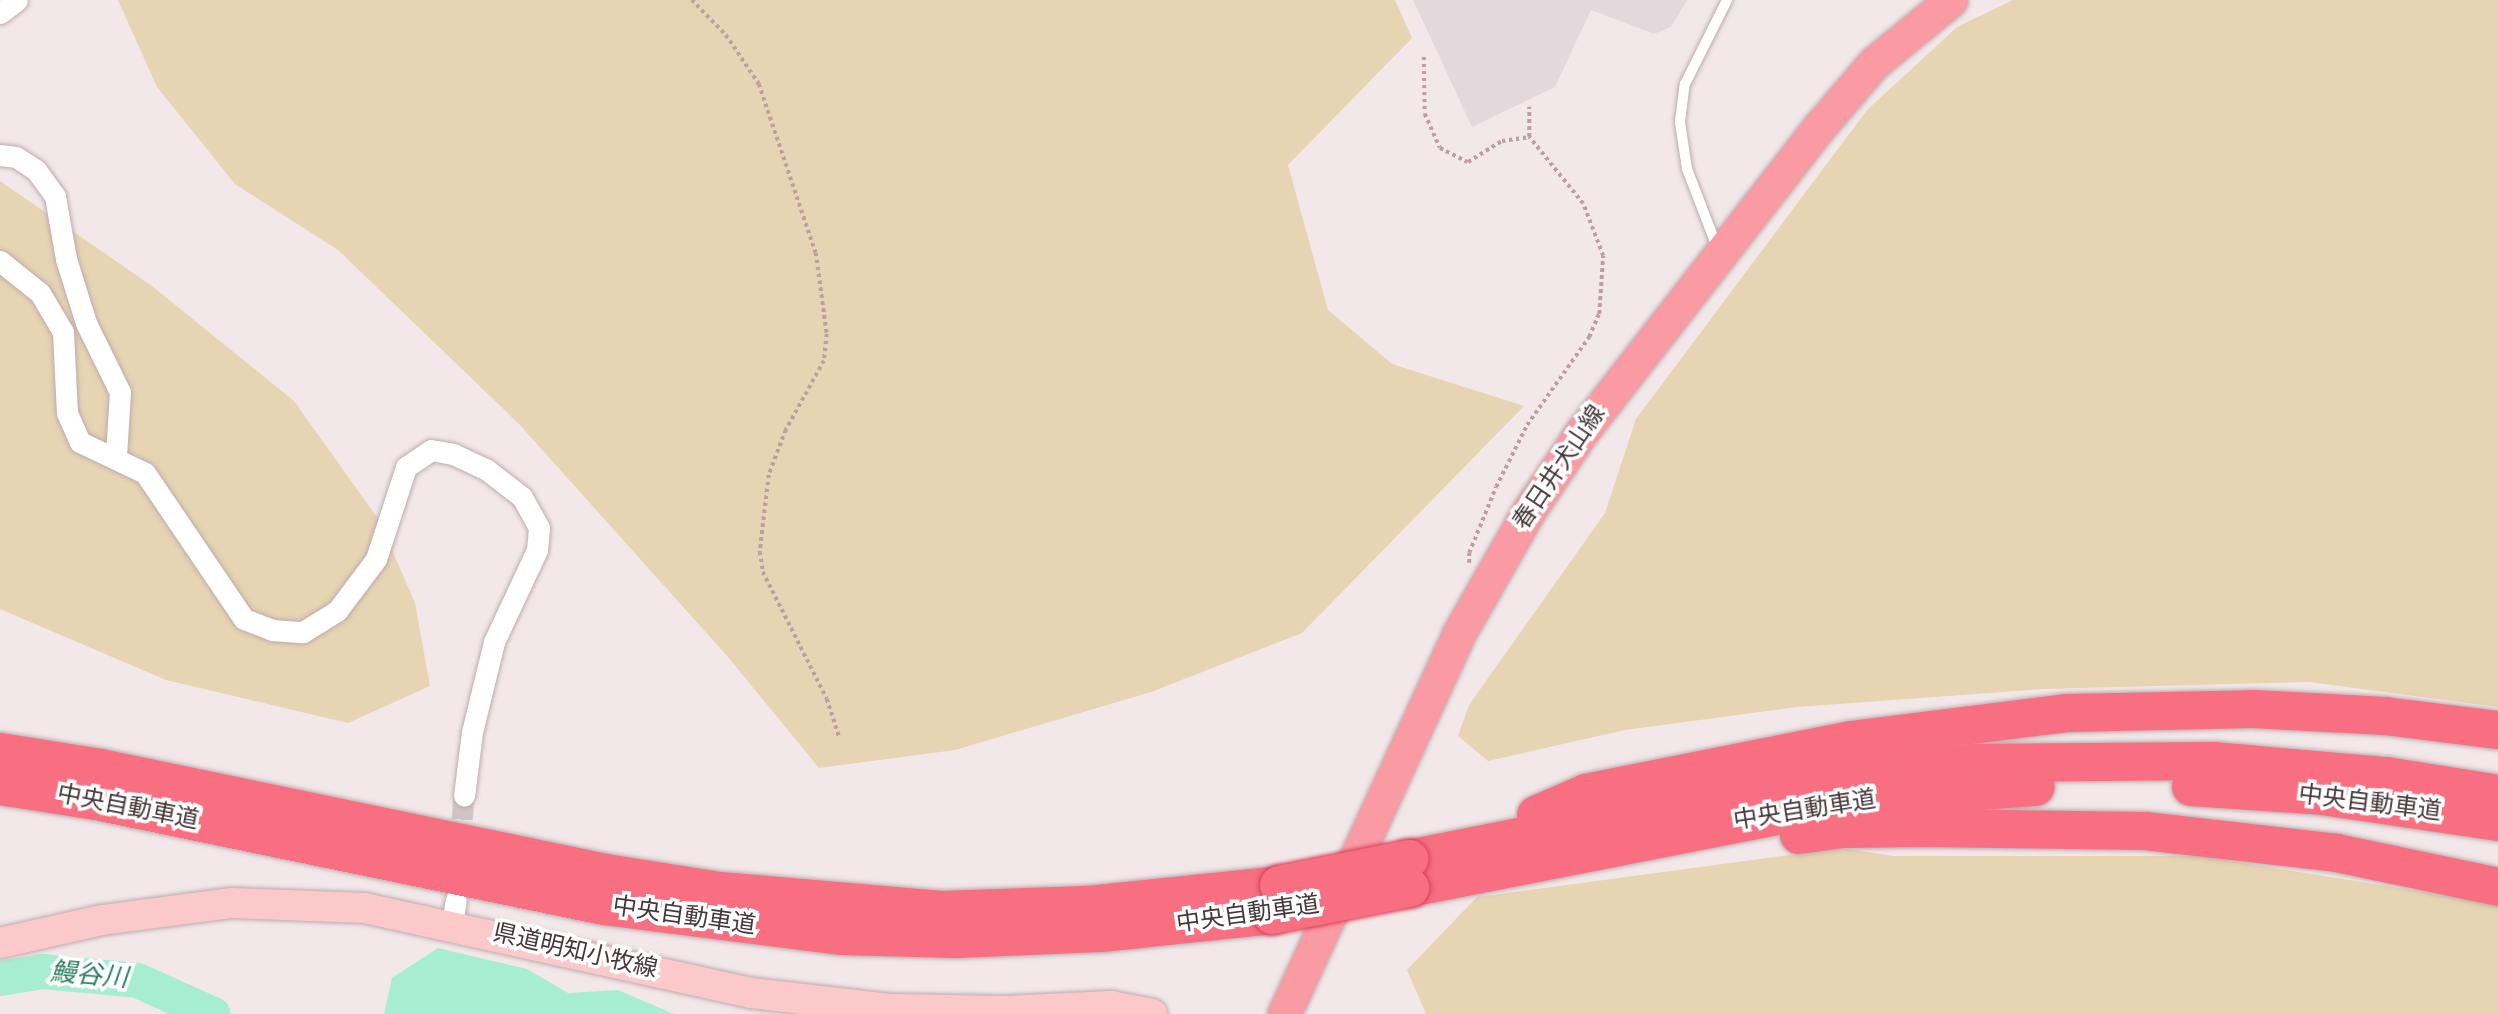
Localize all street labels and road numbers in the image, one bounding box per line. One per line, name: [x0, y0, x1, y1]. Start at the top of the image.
street label: 春日井犬山線: [1508, 400, 1612, 536]
street label: 中央自動車道: [55, 780, 201, 836]
street label: 中央自動車道: [2297, 781, 2443, 827]
street label: 中央自動車道: [1732, 786, 1878, 836]
street label: 中央自動車道: [1175, 891, 1321, 939]
street label: 中央自動車道: [611, 893, 757, 941]
street label: 県道明知小牧線: [490, 919, 660, 985]

